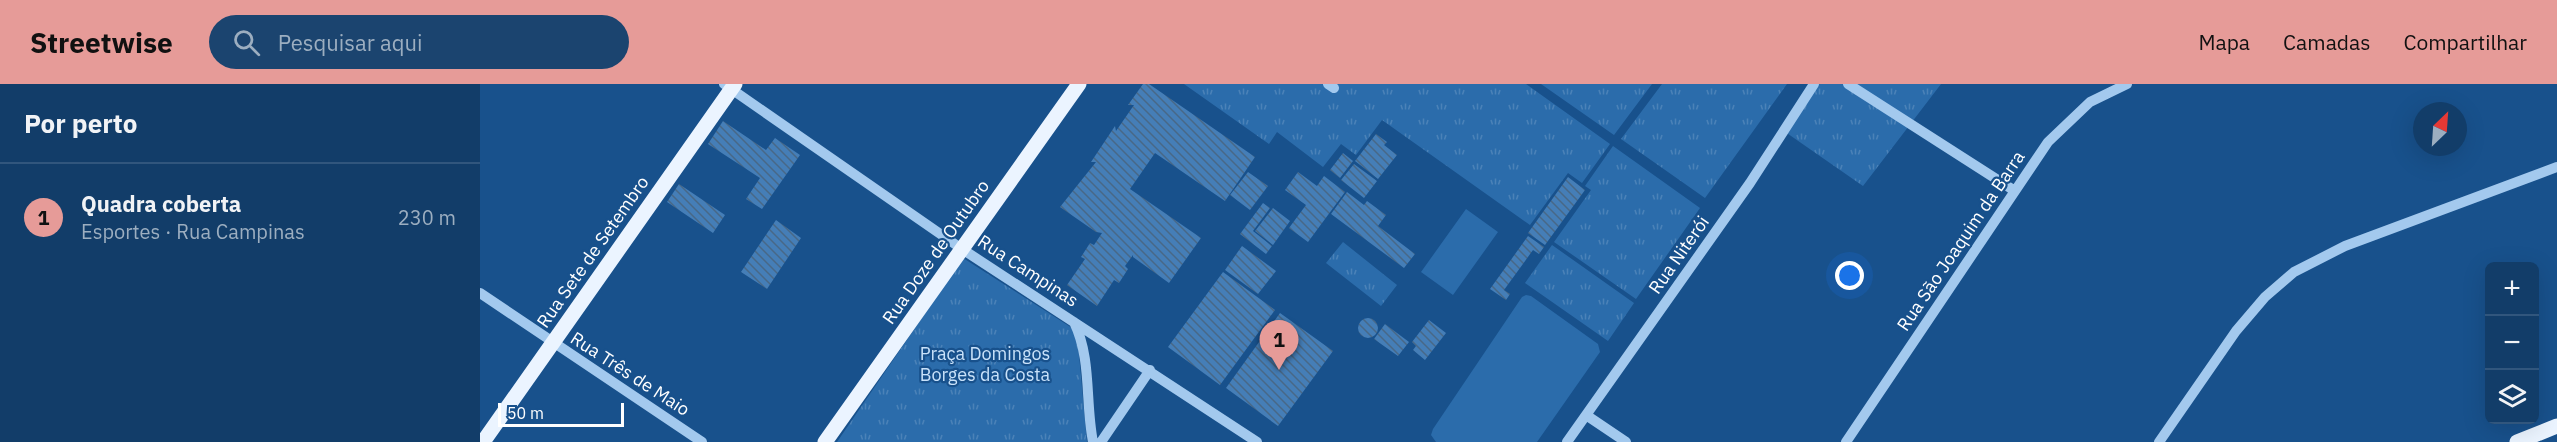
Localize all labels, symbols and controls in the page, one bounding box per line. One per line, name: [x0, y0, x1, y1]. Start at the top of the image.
search box: [209, 15, 629, 69]
text: Streetwise: [30, 24, 173, 61]
icon: search: [230, 26, 263, 59]
text: Pesquisar aqui: [278, 28, 423, 57]
text: Mapa: [2198, 28, 2250, 56]
text: Camadas: [2283, 28, 2370, 56]
text: Compartilhar: [2403, 28, 2527, 56]
north arrow: [2413, 102, 2467, 156]
text: Por perto: [24, 106, 137, 140]
street label: Rua São Joaquim da Barra: [1892, 146, 2030, 335]
street label: Rua Sete de Setembro: [532, 171, 654, 332]
street label: Rua Doze de Outubro: [877, 175, 994, 328]
text: Quadra coberta: [81, 189, 241, 218]
text: 1: [38, 204, 50, 231]
text: 230 m: [398, 204, 456, 231]
street label: Rua Niterói: [1643, 211, 1714, 298]
text: Esportes · Rua Campinas: [81, 218, 305, 245]
street label: Rua Campinas: [974, 229, 1083, 312]
your location: [1835, 261, 1864, 290]
map controls: [2485, 262, 2539, 424]
button: +: [2485, 262, 2539, 316]
button: −: [2485, 316, 2539, 370]
pin: 1: [1260, 320, 1298, 370]
street label: Rua Três de Maio: [566, 326, 694, 421]
park label: Praça Domingos Borges da Costa: [920, 342, 1051, 386]
button: layers: [2485, 370, 2539, 424]
scale bar: [498, 400, 624, 428]
text: 50 m: [507, 403, 544, 423]

